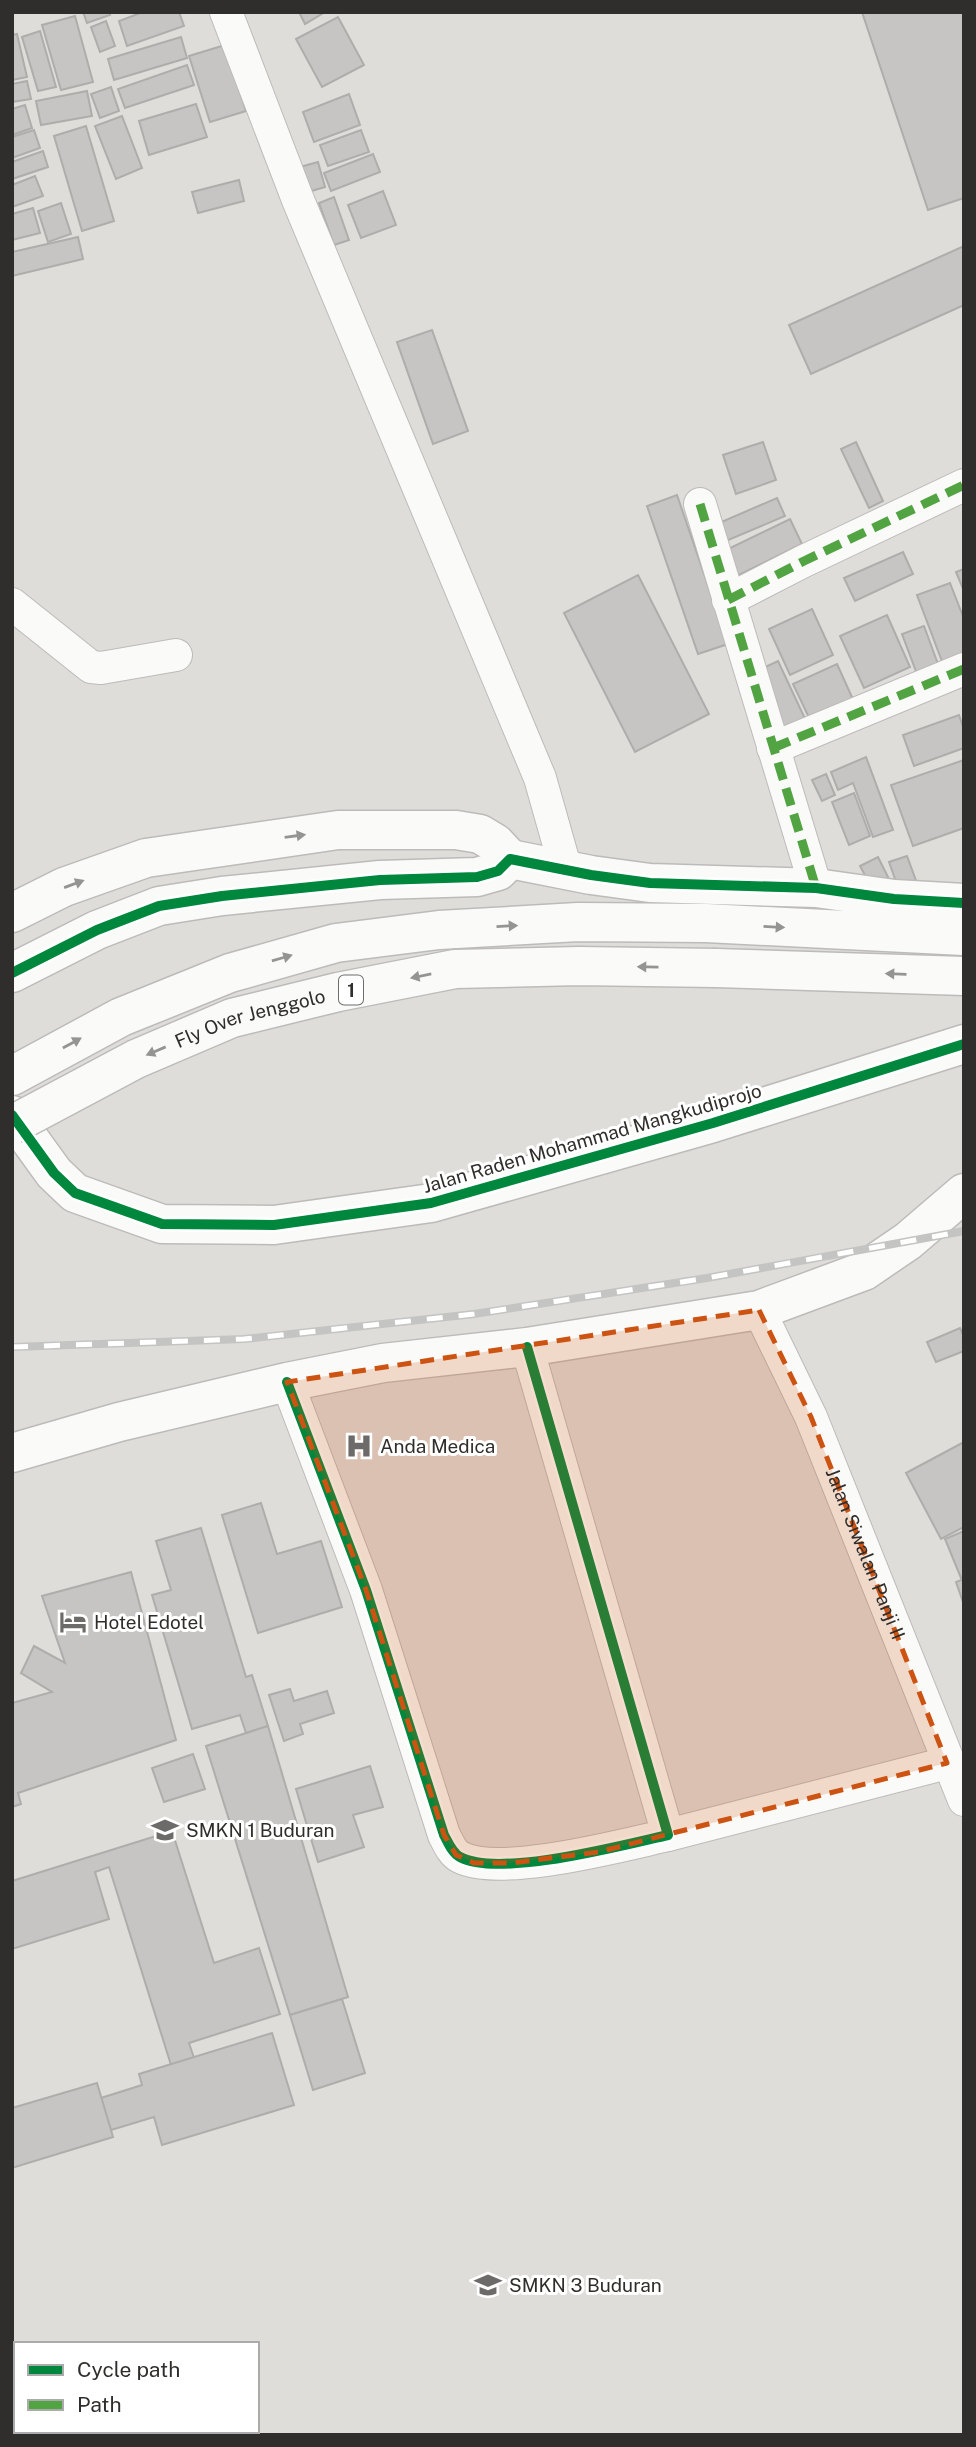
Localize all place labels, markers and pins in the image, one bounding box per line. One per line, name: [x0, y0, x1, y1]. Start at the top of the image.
hospital icon: Anda Medica: [344, 1431, 374, 1461]
place label: Anda Medica: [380, 1435, 495, 1457]
hotel icon: Hotel Edotel: [58, 1607, 88, 1637]
place label: Hotel Edotel: [94, 1611, 204, 1633]
school or university icon: SMKN 1 Buduran: [150, 1815, 180, 1845]
place label: SMKN 1 Buduran: [186, 1819, 335, 1841]
school or university icon: SMKN 3 Buduran: [473, 2270, 503, 2300]
place label: SMKN 3 Buduran: [509, 2274, 662, 2296]

